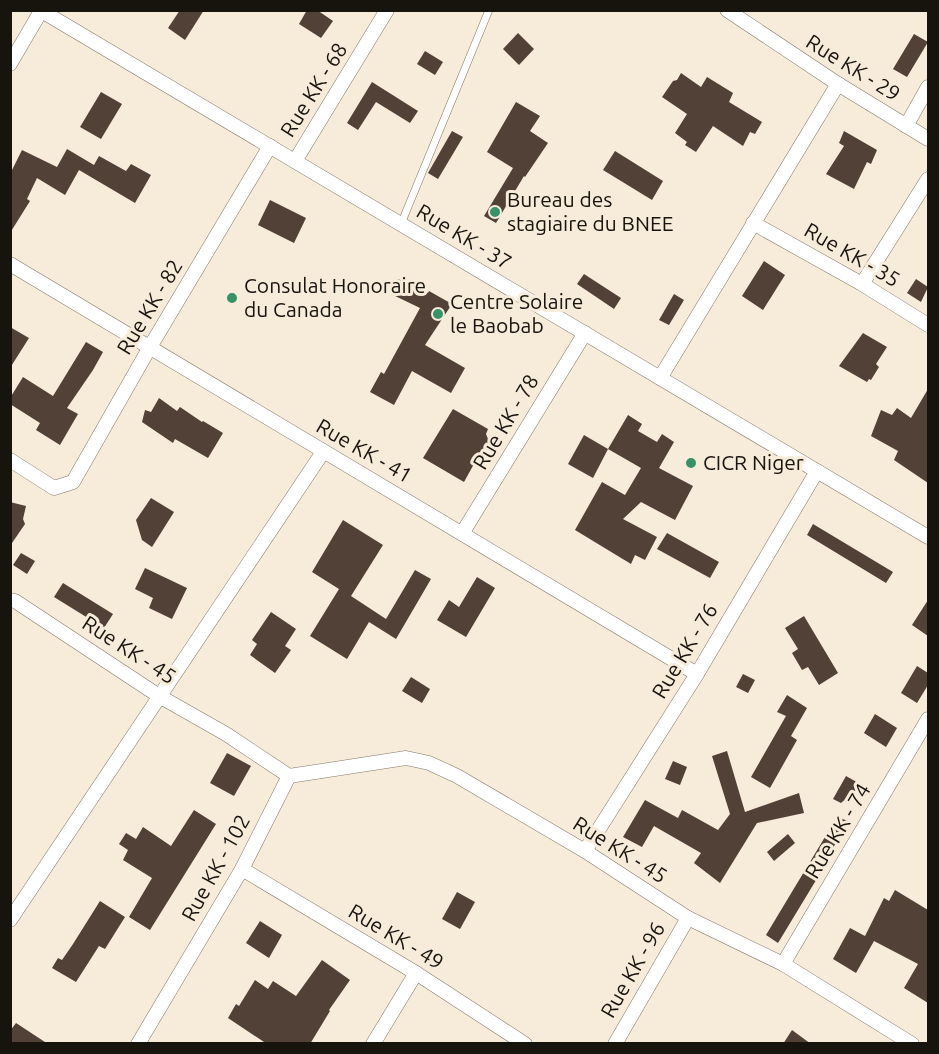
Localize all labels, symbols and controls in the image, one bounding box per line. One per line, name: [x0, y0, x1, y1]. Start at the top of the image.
street label: Rue KK - 29: [802, 29, 905, 106]
street label: Rue KK - 68: [275, 38, 352, 141]
place label: Bureau des stagiaire du BNEE: [507, 187, 674, 235]
street label: Rue KK - 37: [413, 198, 516, 274]
marker: Bureau des stagiaire du BNEE: [488, 205, 502, 219]
street label: Rue KK - 35: [800, 217, 905, 291]
street label: Rue KK - 82: [111, 255, 187, 358]
place label: Consulat Honoraire du Canada: [244, 273, 426, 321]
place label: Centre Solaire le Baobab: [450, 289, 583, 337]
marker: Consulat Honoraire du Canada: [225, 291, 239, 305]
marker: Centre Solaire le Baobab: [431, 307, 445, 321]
street label: Rue KK - 78: [467, 370, 543, 473]
street label: Rue KK - 41: [312, 413, 417, 487]
place label: CICR Niger: [703, 450, 804, 474]
marker: CICR Niger: [684, 456, 698, 470]
street label: Rue KK - 76: [646, 599, 722, 702]
street label: Rue KK - 45: [78, 610, 181, 688]
street label: Rue KK - 74: [799, 779, 875, 882]
street label: Rue KK - 102: [176, 810, 254, 925]
street label: Rue KK - 45: [569, 811, 672, 888]
street label: Rue KK - 49: [345, 898, 448, 974]
street label: Rue KK - 96: [595, 917, 669, 1022]

